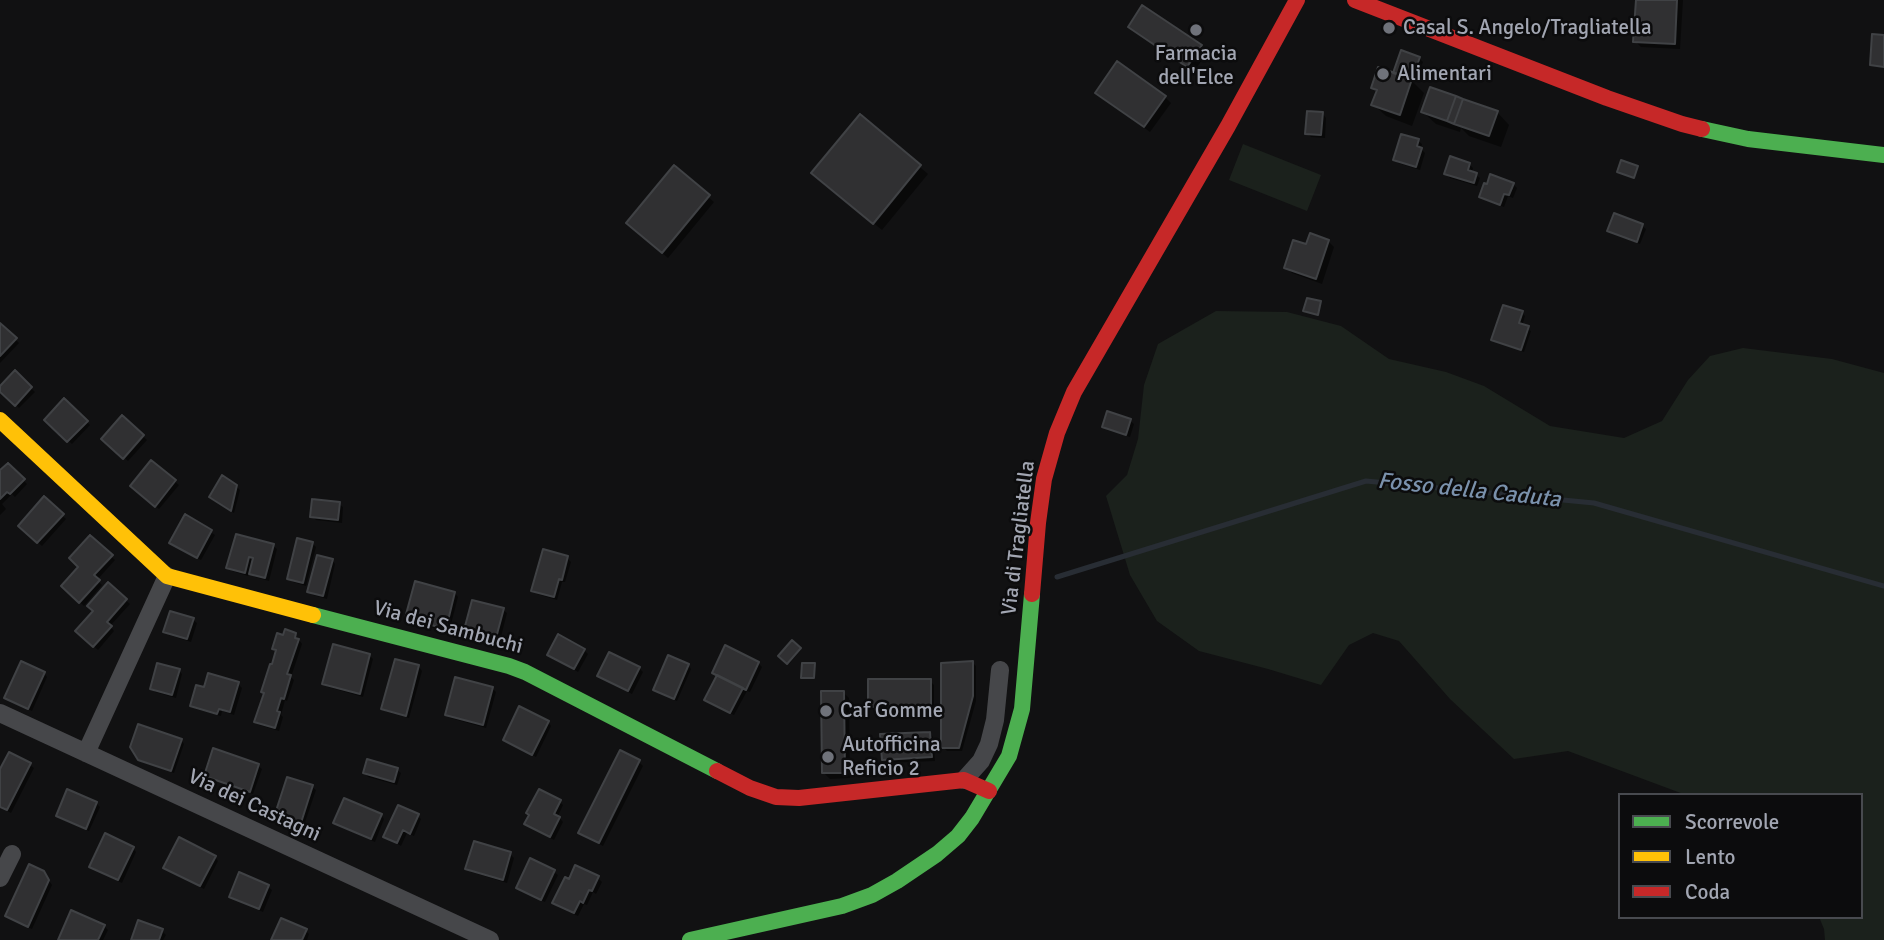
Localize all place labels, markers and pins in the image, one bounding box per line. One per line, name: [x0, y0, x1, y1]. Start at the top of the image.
place label: Casal S. Angelo/Tragliatella: [1403, 15, 1652, 41]
marker: Casal S. Angelo/Tragliatella: [1381, 20, 1397, 36]
marker: Farmacia dell'Elce: [1188, 22, 1204, 38]
place label: Farmacia dell'Elce: [1155, 41, 1237, 91]
place label: Alimentari: [1397, 61, 1492, 87]
marker: Alimentari: [1375, 66, 1391, 82]
place label: Caf Gomme: [840, 698, 943, 724]
marker: Caf Gomme: [818, 703, 834, 719]
place label: Autofficina Reficio 2: [842, 732, 941, 782]
marker: Autofficina Reficio 2: [820, 749, 836, 765]

